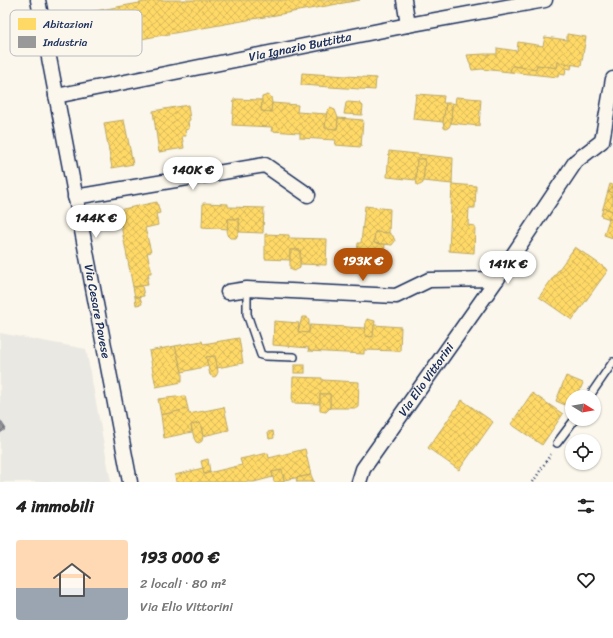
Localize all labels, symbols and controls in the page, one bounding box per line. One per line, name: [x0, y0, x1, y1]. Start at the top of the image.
legend: [10, 10, 142, 56]
text: Abitazioni: [42, 15, 93, 34]
street label: Via Ignazio Buttitta: [247, 25, 354, 68]
text: Industria: [42, 33, 88, 52]
pin: 140K €: [160, 157, 226, 191]
text: 140K €: [172, 158, 214, 181]
pin: 144K €: [63, 205, 129, 239]
text: 144K €: [75, 206, 117, 229]
pin: 193K €: [330, 248, 396, 282]
text: 193K €: [343, 249, 383, 272]
pin: 141K €: [475, 251, 541, 285]
text: 141K €: [488, 252, 528, 275]
street label: Via Cesare Pavese: [78, 262, 117, 360]
street label: Via Elio Vittorini: [392, 338, 460, 421]
north arrow: [565, 390, 601, 426]
map controls: [565, 390, 601, 470]
button: locate: [565, 434, 601, 470]
text: 4 immobili: [16, 491, 94, 521]
icon: filters: [575, 495, 597, 517]
text: 193 000 €: [140, 542, 219, 572]
icon: home: [48, 556, 96, 604]
icon: heart: [575, 569, 597, 591]
text: 2 locali · 80 m²: [140, 572, 226, 595]
text: Via Elio Vittorini: [140, 595, 233, 618]

